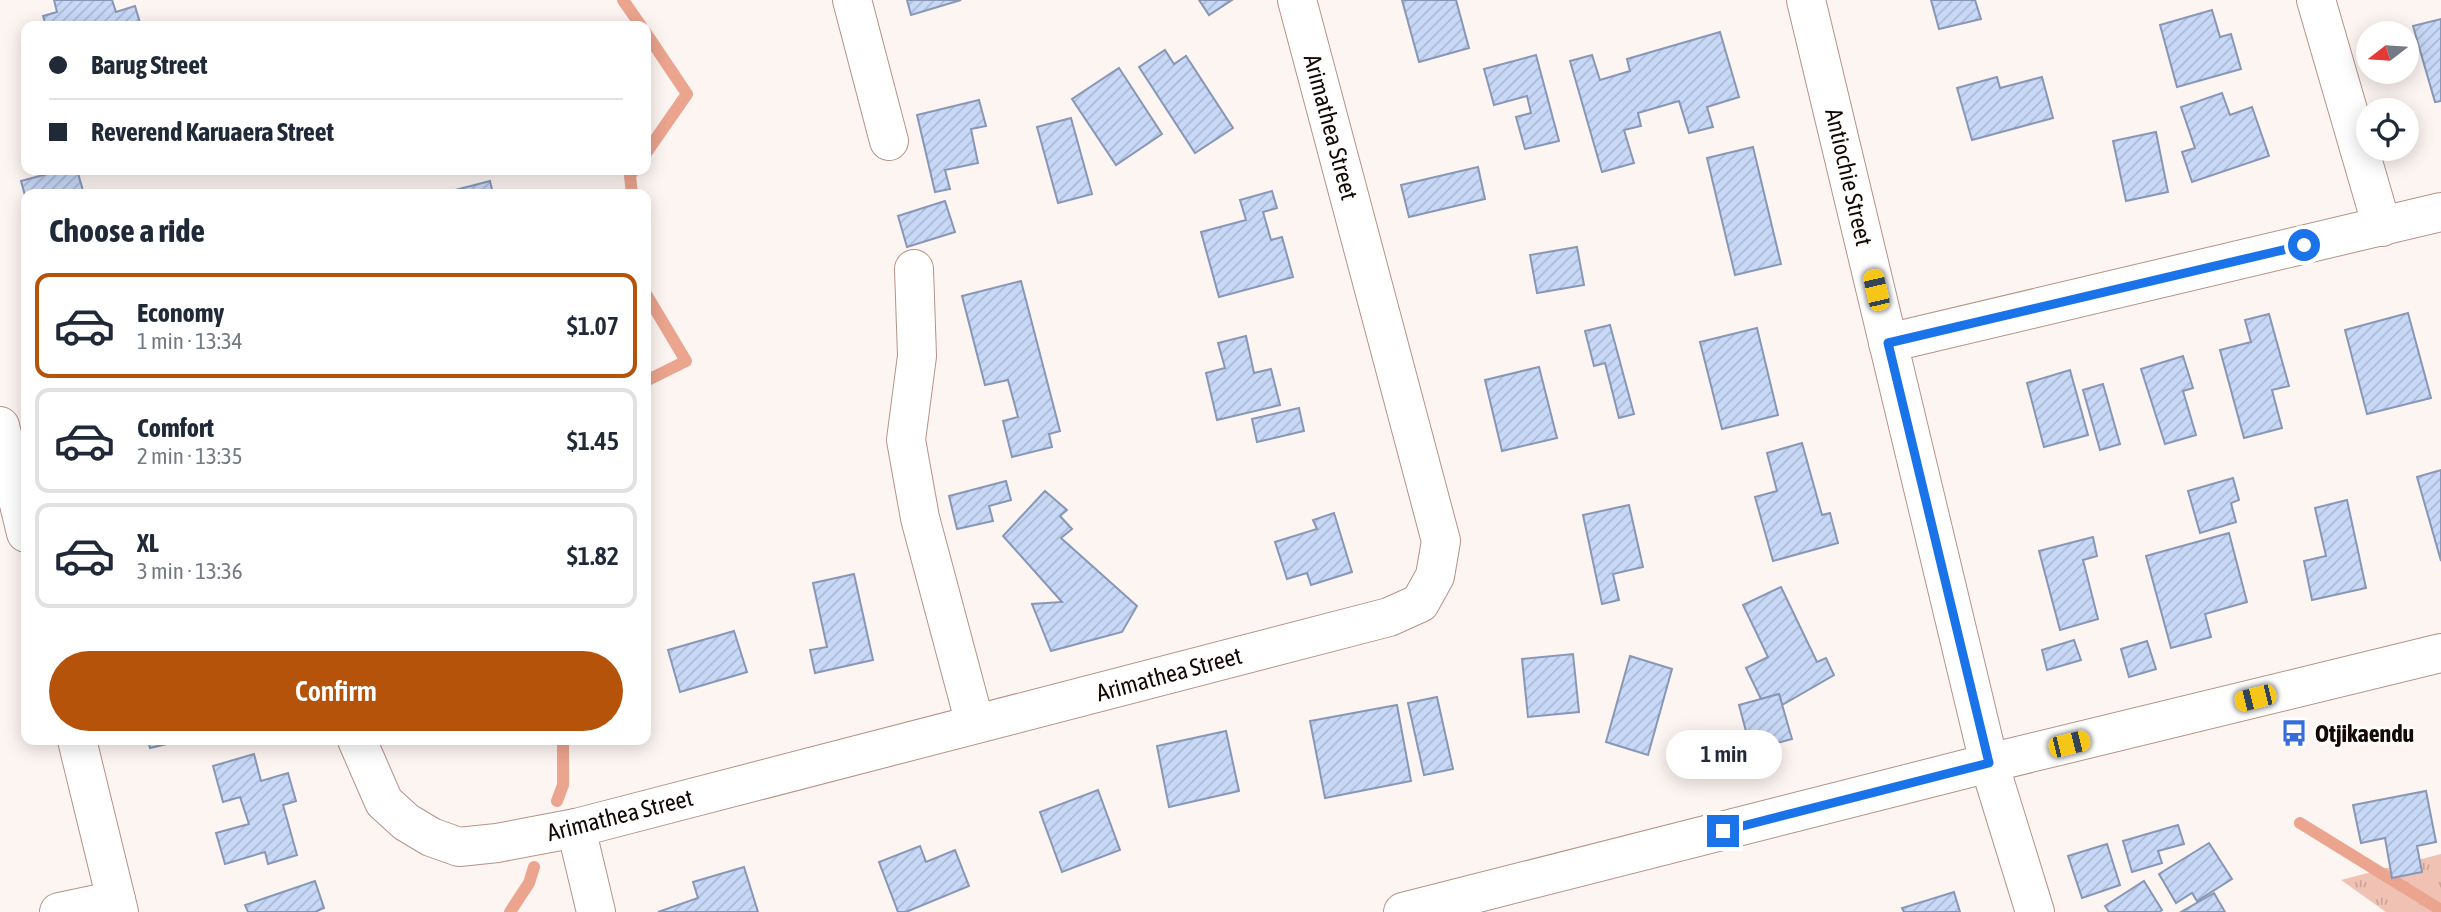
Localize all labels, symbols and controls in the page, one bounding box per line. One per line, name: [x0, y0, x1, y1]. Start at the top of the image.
north arrow: [2356, 21, 2418, 84]
map controls: [2356, 21, 2419, 161]
text: Barug Street: [91, 50, 207, 80]
street label: Arimathea Street: [1299, 51, 1363, 203]
button: locate: [2356, 98, 2419, 161]
street label: Antiochie Street: [1820, 106, 1878, 248]
text: Reverend Karuaera Street: [91, 117, 334, 147]
text: Choose a ride: [49, 212, 205, 249]
route start: [2288, 229, 2320, 261]
car: [1862, 267, 1891, 313]
icon: car: [53, 294, 116, 357]
text: Economy: [137, 298, 224, 328]
text: $1.07: [567, 311, 619, 341]
text: 1 min · 13:34: [137, 328, 243, 354]
icon: car: [53, 409, 116, 472]
text: Comfort: [137, 413, 214, 443]
text: $1.45: [567, 426, 619, 456]
text: 2 min · 13:35: [137, 443, 243, 469]
icon: car: [53, 524, 116, 587]
text: XL: [137, 528, 159, 558]
text: $1.82: [567, 541, 619, 571]
text: 3 min · 13:36: [137, 558, 243, 584]
street label: Arimathea Street: [1093, 642, 1245, 706]
button: Confirm: [49, 651, 623, 731]
car: [2233, 683, 2278, 713]
bus stop icon: Otjikaendu: [2279, 718, 2309, 748]
place label: Otjikaendu: [2315, 720, 2414, 747]
car: [2047, 729, 2092, 759]
callout: 1 min: [1665, 730, 1781, 778]
text: 1 min: [1701, 741, 1747, 767]
street label: Arimathea Street: [544, 784, 696, 846]
route end: [1707, 815, 1739, 847]

